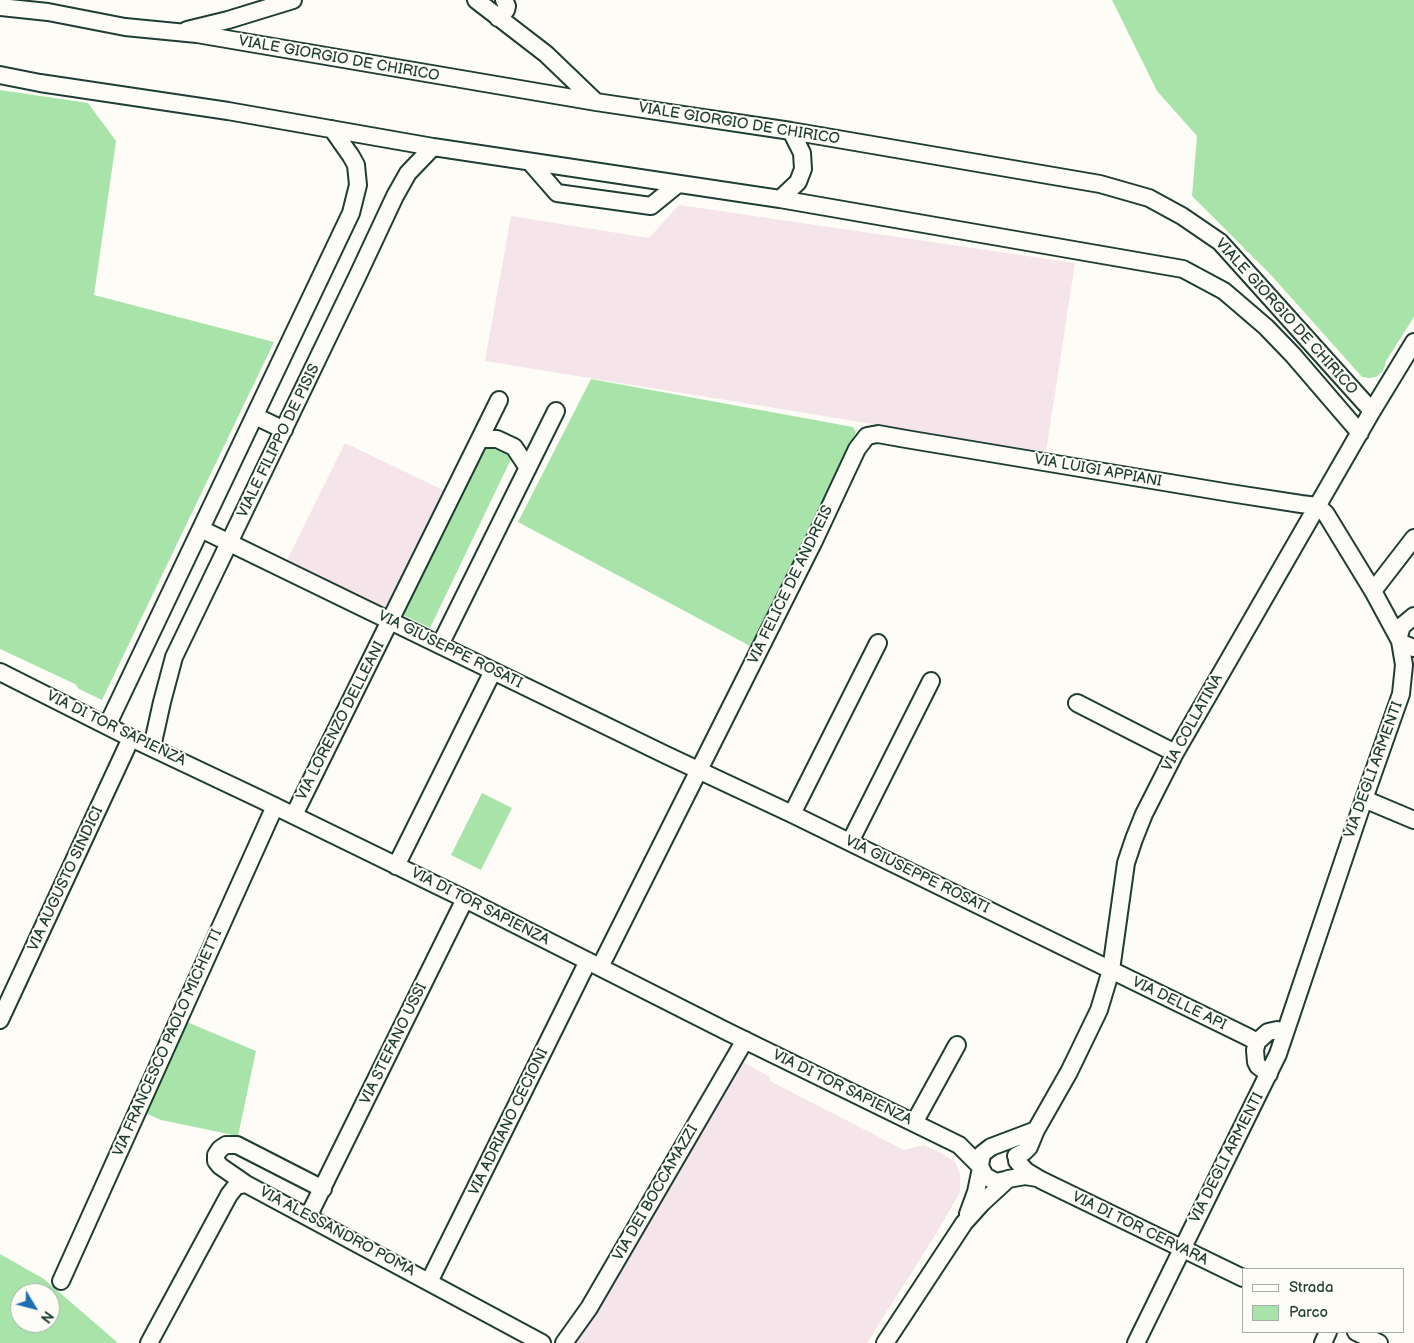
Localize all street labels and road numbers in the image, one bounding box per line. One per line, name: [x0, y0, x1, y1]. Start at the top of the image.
street label: VIALE GIORGIO DE CHIRICO: [237, 32, 441, 86]
street label: VIALE GIORGIO DE CHIRICO: [637, 99, 841, 149]
street label: VIALE GIORGIO DE CHIRICO: [1211, 235, 1361, 399]
street label: VIALE FILIPPO DE PISIS: [234, 361, 324, 521]
street label: VIA LUIGI APPIANI: [1033, 451, 1163, 491]
street label: VIA FELICE DE ANDREIS: [745, 503, 837, 667]
street label: VIA GIUSEPPE ROSATI: [375, 607, 525, 693]
street label: VIA LORENZO DELLEANI: [293, 639, 389, 803]
street label: VIA COLLATINA: [1159, 671, 1227, 775]
street label: VIA DI TOR SAPIENZA: [43, 687, 189, 771]
street label: VIA DEGLI ARMENTI: [1341, 699, 1407, 841]
street label: VIA AUGUSTO SINDICI: [25, 804, 107, 954]
street label: VIA GIUSEPPE ROSATI: [842, 832, 992, 918]
street label: VIA DI TOR SAPIENZA: [408, 864, 552, 950]
street label: VIA FRANCESCO PAOLO MICHETTI: [110, 927, 226, 1159]
street label: VIA DELLE API: [1129, 973, 1229, 1035]
street label: VIA STEFANO USSI: [357, 980, 431, 1108]
street label: VIA ADRIANO CECIONI: [466, 1045, 552, 1199]
street label: VIA DI TOR SAPIENZA: [769, 1046, 915, 1130]
street label: VIA DEGLI ARMENTI: [1186, 1090, 1268, 1226]
street label: VIA DEI BOCCAMAZZI: [610, 1122, 702, 1264]
street label: VIA ALESSANDRO POMA: [256, 1183, 418, 1281]
street label: VIA DI TOR CERVARA: [1069, 1188, 1211, 1270]

